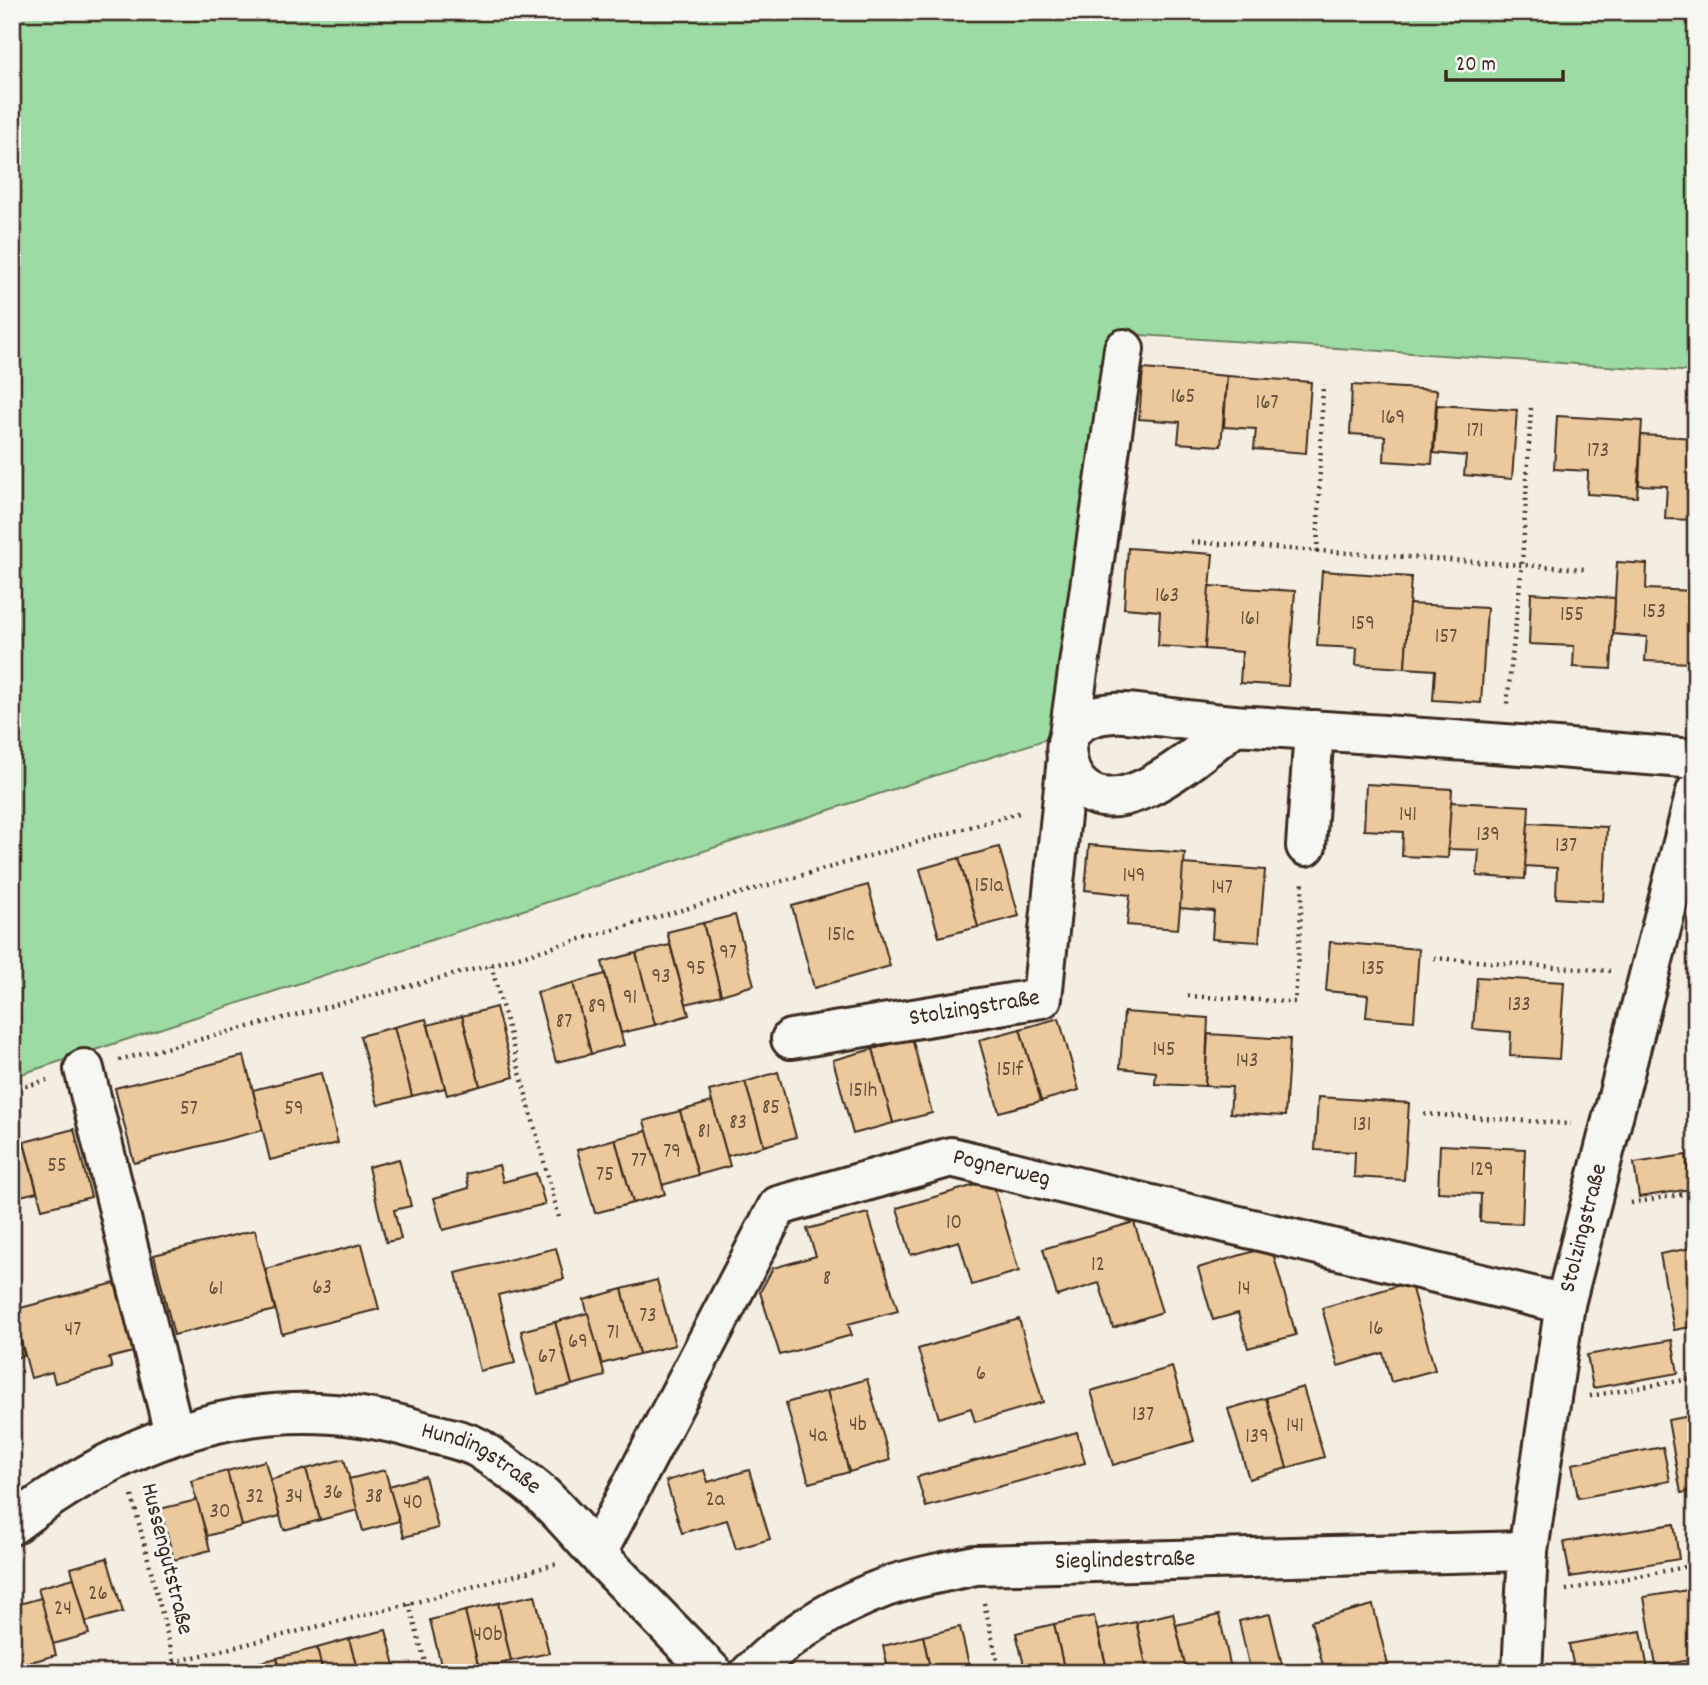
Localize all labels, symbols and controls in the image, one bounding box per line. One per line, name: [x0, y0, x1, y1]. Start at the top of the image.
scale bar: [1446, 38, 1563, 82]
text: 20 m: [1456, 51, 1496, 81]
house number: 165: [1171, 383, 1195, 413]
house number: 167: [1256, 389, 1278, 419]
house number: 169: [1381, 404, 1405, 434]
house number: 171: [1466, 417, 1484, 447]
house number: 173: [1587, 437, 1609, 467]
house number: 163: [1155, 582, 1179, 612]
house number: 153: [1642, 598, 1666, 628]
house number: 155: [1560, 601, 1584, 631]
house number: 161: [1240, 605, 1260, 635]
house number: 159: [1351, 610, 1375, 640]
house number: 157: [1435, 623, 1457, 653]
house number: 141: [1399, 801, 1417, 831]
house number: 139: [1476, 821, 1500, 851]
house number: 137: [1555, 832, 1577, 862]
house number: 149: [1123, 862, 1145, 892]
house number: 151a: [975, 872, 1005, 902]
house number: 147: [1211, 874, 1233, 904]
house number: 151c: [827, 921, 855, 951]
house number: 97: [719, 939, 737, 969]
house number: 95: [686, 955, 706, 985]
house number: 135: [1361, 955, 1385, 985]
house number: 93: [652, 963, 670, 993]
street label: Stolzingstraße: [907, 982, 1042, 1036]
house number: 91: [623, 984, 637, 1014]
house number: 133: [1507, 991, 1531, 1021]
house number: 89: [588, 993, 606, 1023]
house number: 87: [556, 1008, 572, 1038]
house number: 145: [1152, 1036, 1176, 1066]
house number: 143: [1236, 1047, 1258, 1077]
house number: 151f: [997, 1056, 1024, 1086]
house number: 151h: [849, 1077, 877, 1107]
house number: 85: [762, 1094, 780, 1124]
house number: 57: [180, 1095, 198, 1125]
house number: 59: [284, 1095, 304, 1125]
house number: 83: [729, 1109, 747, 1139]
house number: 131: [1353, 1111, 1371, 1141]
house number: 81: [697, 1118, 711, 1148]
house number: 79: [663, 1138, 681, 1168]
street label: Pognerweg: [949, 1141, 1054, 1197]
house number: 77: [631, 1147, 647, 1177]
house number: 55: [47, 1152, 67, 1182]
house number: 129: [1470, 1156, 1494, 1186]
street label: Stolzingstraße: [1552, 1160, 1617, 1297]
house number: 75: [596, 1161, 614, 1191]
house number: 10: [946, 1209, 962, 1239]
house number: 12: [1091, 1251, 1105, 1281]
house number: 8: [823, 1265, 831, 1295]
house number: 63: [312, 1274, 332, 1304]
house number: 61: [209, 1275, 223, 1305]
house number: 14: [1237, 1275, 1251, 1305]
house number: 73: [639, 1302, 657, 1332]
house number: 16: [1369, 1315, 1383, 1345]
house number: 47: [65, 1316, 81, 1346]
house number: 71: [607, 1319, 619, 1349]
house number: 69: [568, 1328, 588, 1358]
house number: 67: [538, 1343, 556, 1373]
house number: 6: [976, 1360, 986, 1390]
house number: 137: [1132, 1401, 1154, 1431]
house number: 4b: [849, 1411, 867, 1441]
house number: 141: [1286, 1412, 1304, 1442]
street label: Hundingstraße: [417, 1414, 548, 1504]
house number: 4a: [809, 1422, 828, 1452]
house number: 139: [1245, 1423, 1269, 1453]
house number: 36: [323, 1479, 343, 1509]
street label: Hussengutstraße: [131, 1480, 201, 1638]
house number: 32: [246, 1483, 264, 1513]
house number: 34: [285, 1483, 303, 1513]
house number: 38: [365, 1483, 383, 1513]
house number: 2a: [705, 1486, 726, 1516]
house number: 40: [403, 1489, 423, 1519]
house number: 30: [210, 1498, 230, 1528]
street label: Sieglindestraße: [1055, 1542, 1196, 1580]
house number: 26: [88, 1580, 108, 1610]
house number: 24: [54, 1595, 72, 1625]
house number: 40b: [473, 1621, 503, 1651]

